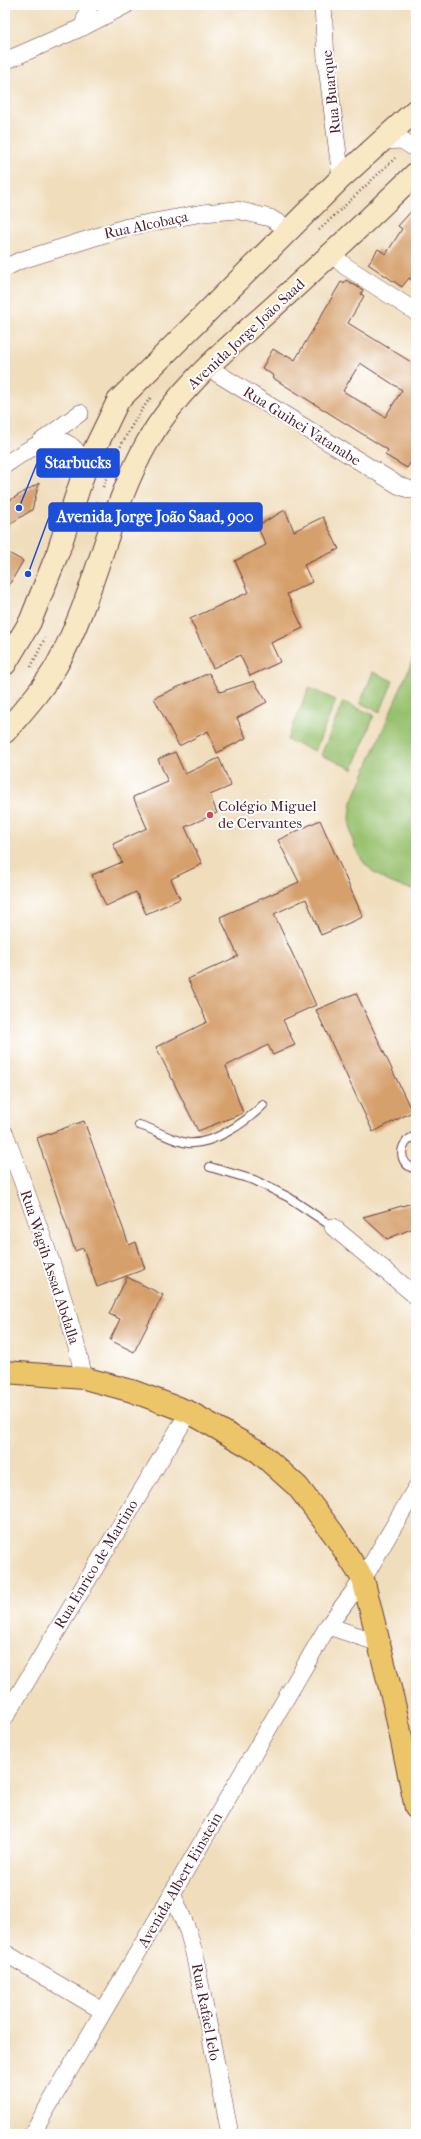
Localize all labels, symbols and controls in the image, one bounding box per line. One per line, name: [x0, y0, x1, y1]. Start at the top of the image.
street label: Rua Buarque: [318, 49, 344, 135]
street label: Rua Alcobaça: [102, 207, 191, 243]
street label: Avenida Jorge João Saad: [183, 274, 309, 394]
street label: Rua Guihei Vatanabe: [240, 383, 365, 470]
callout: Starbucks: [37, 449, 119, 477]
text: Starbucks: [45, 453, 111, 472]
callout: Avenida Jorge João Saad, 900: [49, 503, 262, 531]
text: Avenida Jorge João Saad, 900: [55, 507, 254, 527]
place label: Colégio Miguel de Cervantes: [218, 797, 317, 832]
marker: Colégio Miguel de Cervantes: [205, 810, 215, 820]
street label: Rua Wagih Assad Abdalla: [17, 1188, 84, 1347]
street label: Rua Enrico de Martino: [50, 1496, 142, 1632]
street label: Avenida Albert Einstein: [133, 1809, 226, 1952]
street label: Rua Rafael Ielo: [188, 1962, 224, 2062]

